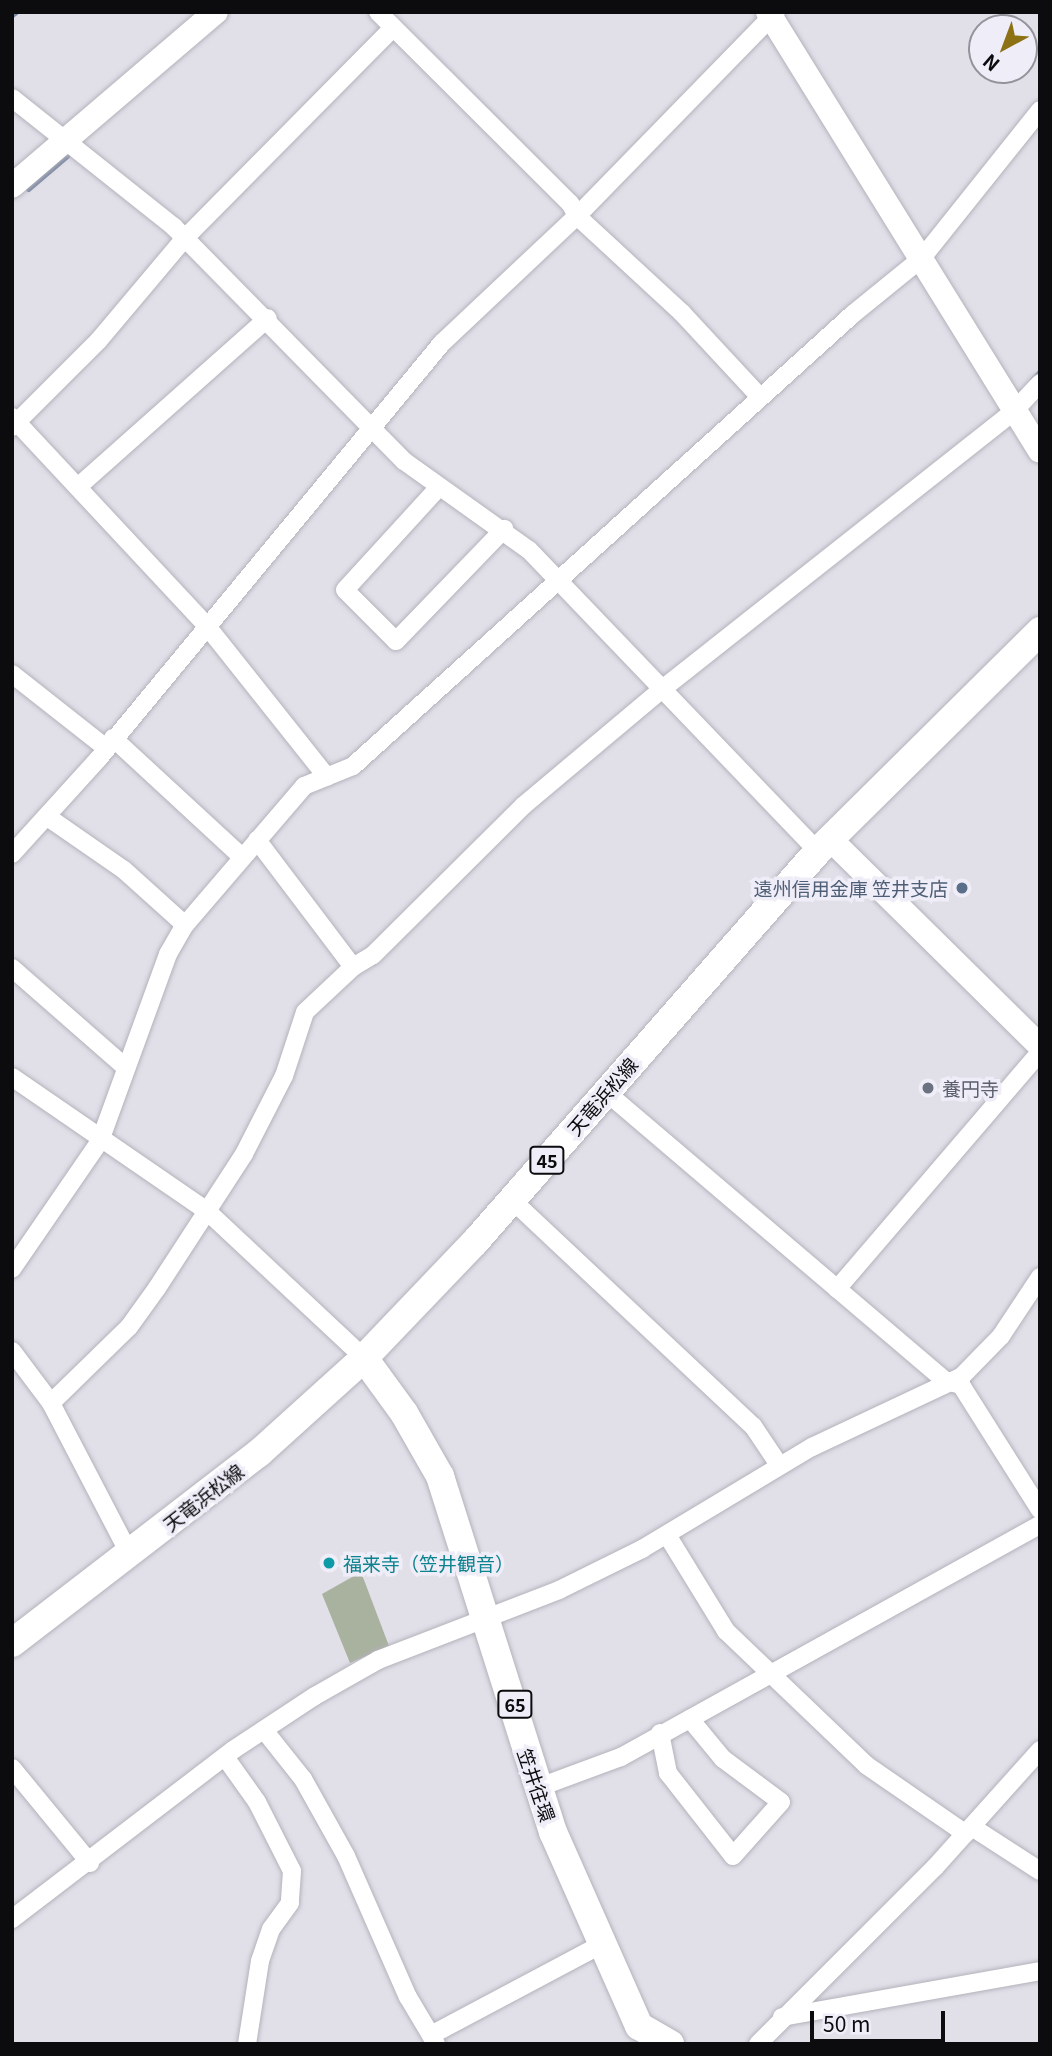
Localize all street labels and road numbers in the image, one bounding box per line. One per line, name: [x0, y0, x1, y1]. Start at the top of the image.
street label: 天竜浜松線: [562, 1053, 642, 1139]
road number: 45: [528, 1146, 566, 1175]
street label: 天竜浜松線: [159, 1459, 247, 1535]
road number: 65: [496, 1689, 534, 1718]
street label: 笠井往環: [514, 1745, 560, 1825]

